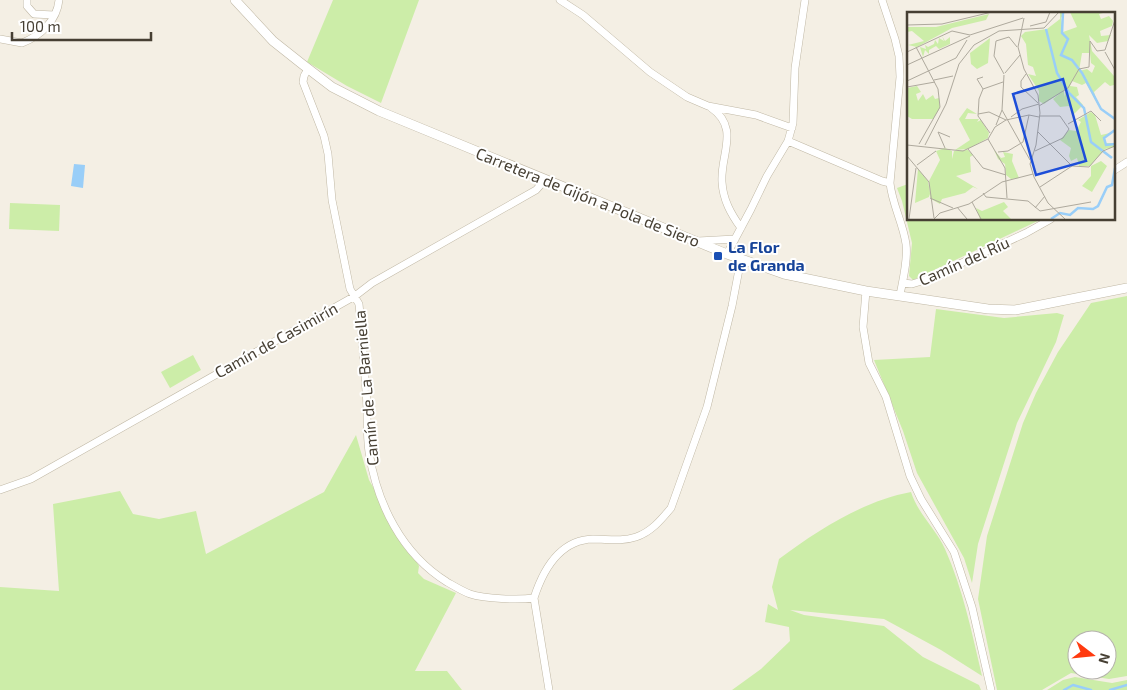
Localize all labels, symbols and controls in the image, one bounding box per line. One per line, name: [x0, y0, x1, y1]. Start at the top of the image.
scale bar: [12, 10, 151, 42]
inset map: [907, 12, 1114, 220]
text: 100 m: [20, 17, 61, 35]
street label: Carretera de Gijón a Pola de Siero: [473, 143, 703, 251]
street label: Camín del Ríu: [915, 232, 1012, 289]
place label: La Flor de Granda: [728, 237, 805, 274]
marker: La Flor de Granda: [712, 250, 724, 262]
street label: Camín de Casimirín: [211, 298, 341, 381]
street label: Camín de La Barniella: [349, 310, 382, 467]
north arrow: [1067, 630, 1117, 680]
text: N: [1095, 652, 1115, 666]

